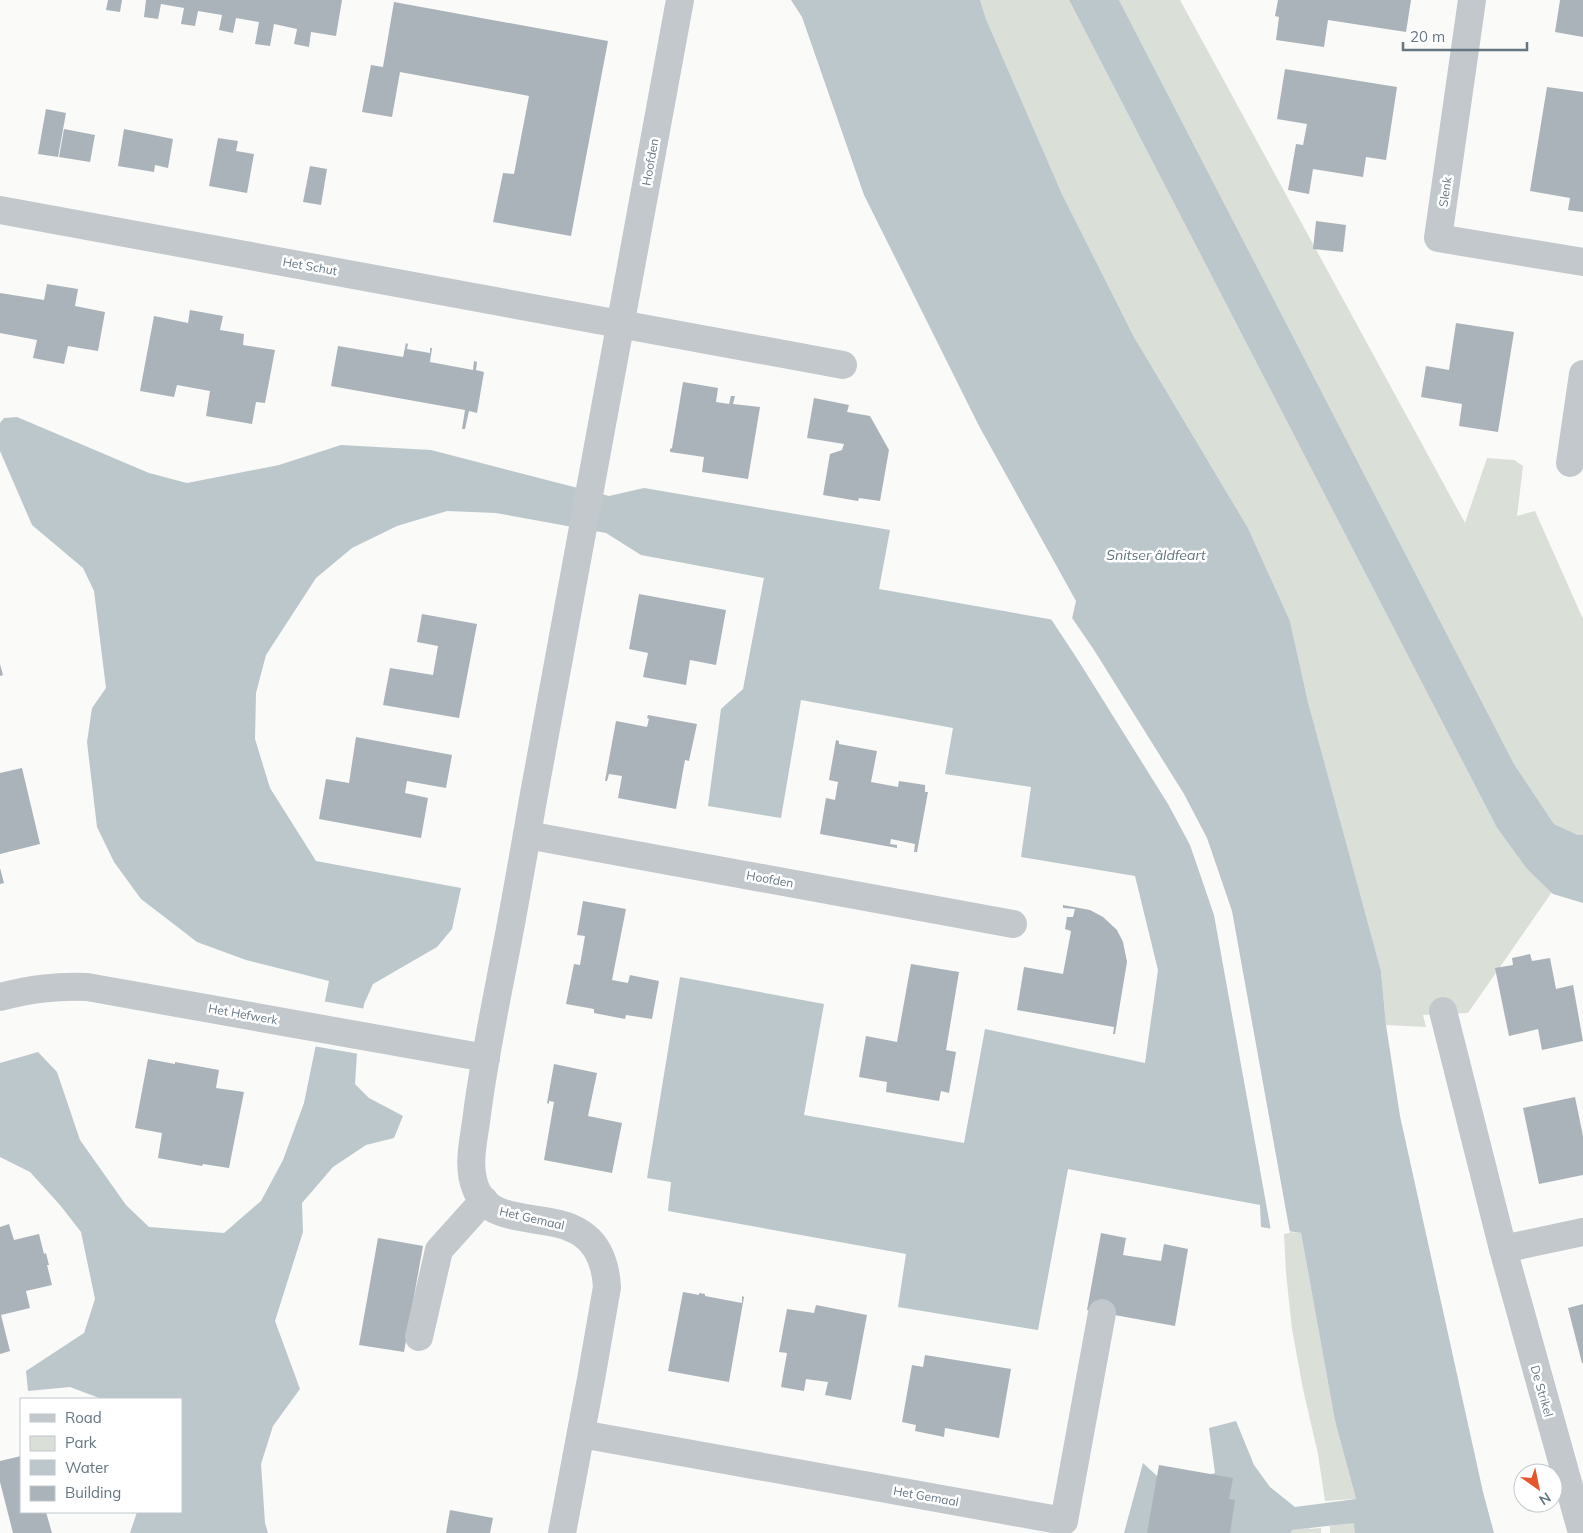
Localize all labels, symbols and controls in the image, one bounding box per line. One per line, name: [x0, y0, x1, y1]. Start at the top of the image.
scale bar: [1403, 20, 1527, 52]
text: 20 m: [1410, 27, 1445, 46]
street label: Hoofden: [638, 137, 662, 187]
street label: Slenk: [1435, 175, 1455, 208]
street label: Het Schut: [282, 254, 338, 278]
water label: Snitser âldfeart: [1106, 546, 1207, 564]
street label: Hoofden: [745, 867, 795, 891]
street label: Het Hefwerk: [207, 1001, 280, 1028]
street label: Het Gemaal: [498, 1203, 566, 1233]
street label: De Strikel: [1527, 1364, 1557, 1418]
legend: [20, 1398, 182, 1513]
text: Road: [65, 1408, 102, 1427]
text: Park: [65, 1433, 97, 1452]
text: Water: [65, 1458, 109, 1477]
north arrow: [1513, 1463, 1563, 1513]
text: Building: [65, 1483, 121, 1502]
street label: Het Gemaal: [892, 1483, 960, 1509]
text: N: [1536, 1488, 1554, 1509]

